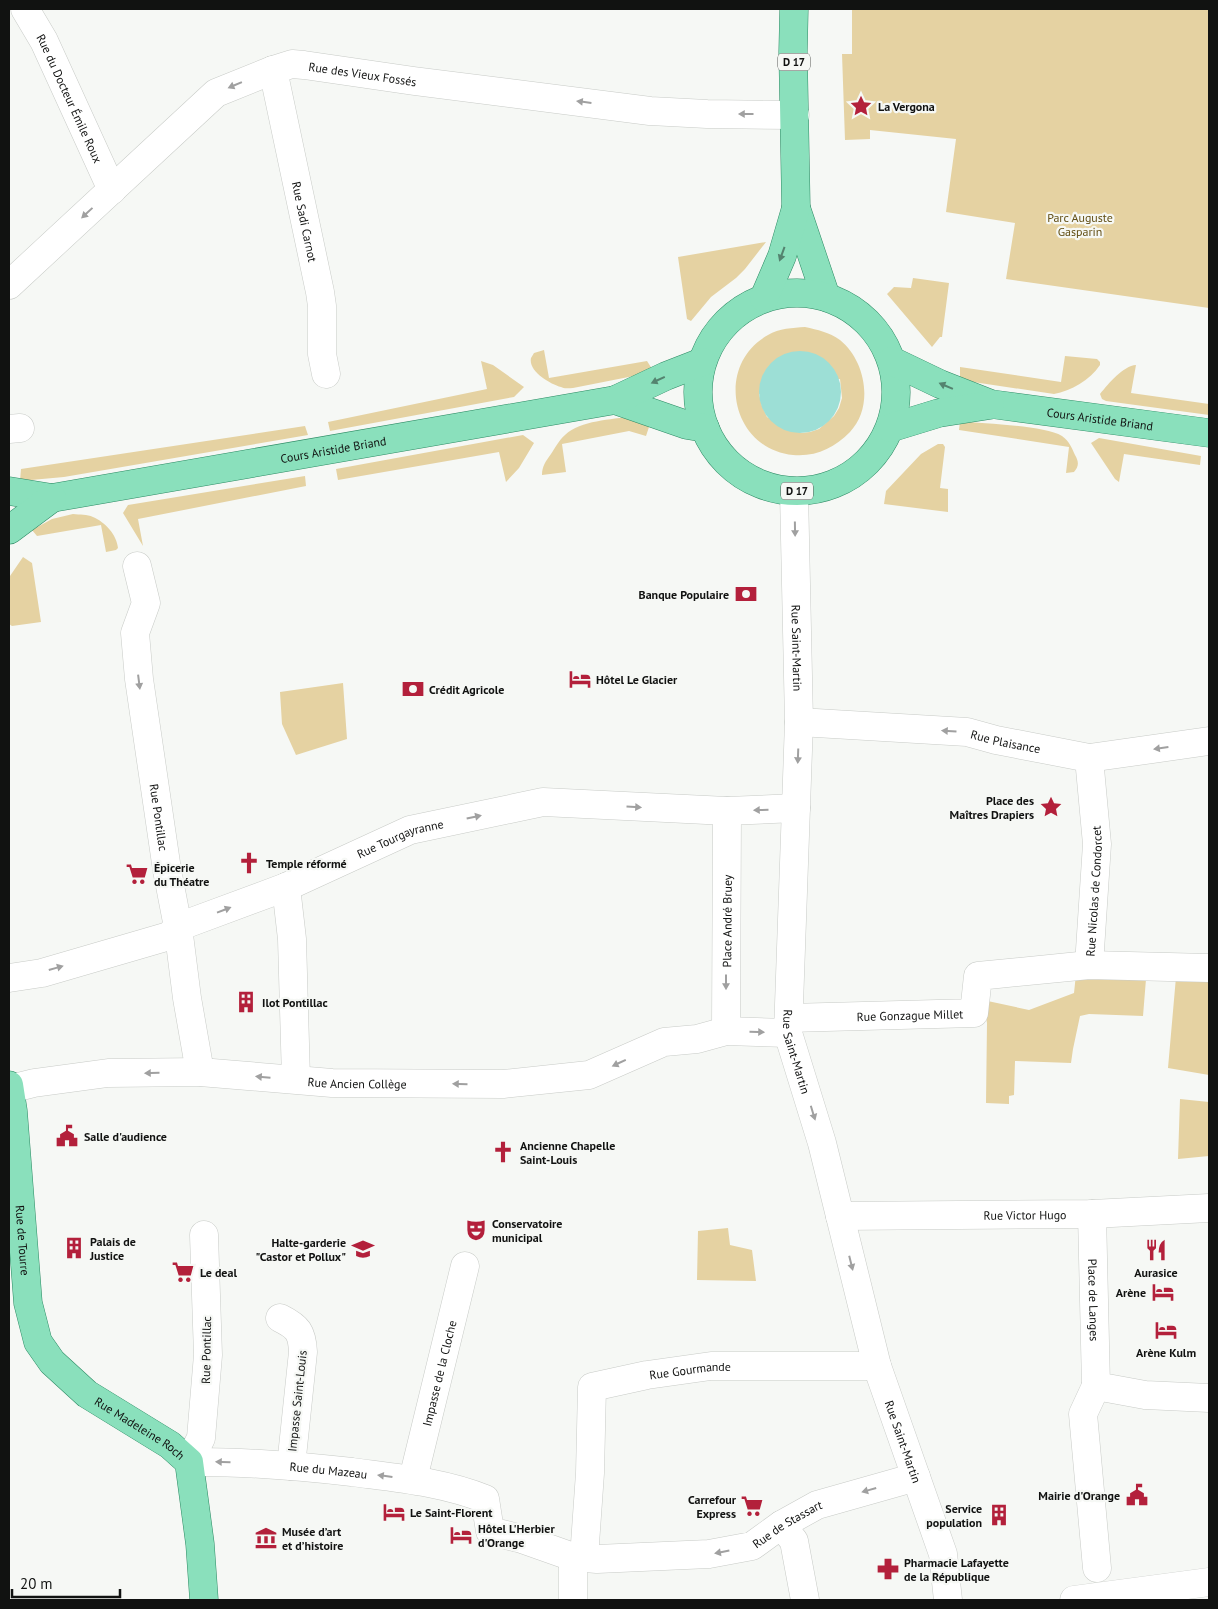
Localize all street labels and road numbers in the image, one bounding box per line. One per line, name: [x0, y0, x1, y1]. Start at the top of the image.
street label: Rue du Docteur Émile Roux: [34, 31, 106, 165]
road number: D 17: [778, 54, 810, 70]
street label: Rue des Vieux Fossés: [308, 58, 417, 89]
street label: Rue Sadi Carnot: [289, 180, 321, 263]
street label: Cours Aristide Briand: [1046, 404, 1154, 433]
street label: Cours Aristide Briand: [279, 432, 387, 466]
road number: D 17: [781, 482, 813, 500]
street label: Rue Saint-Martin: [789, 604, 806, 691]
street label: Rue Plaisance: [969, 726, 1042, 756]
street label: Rue Pontillac: [147, 783, 172, 853]
street label: Rue Tourgayranne: [354, 816, 445, 861]
street label: Rue Nicolas de Condorcet: [1082, 825, 1105, 957]
street label: Place André Bruey: [719, 874, 734, 967]
street label: Rue Gonzague Millet: [856, 1006, 963, 1024]
street label: Rue Saint-Martin: [781, 1009, 814, 1096]
street label: Rue Ancien Collège: [307, 1074, 407, 1091]
street label: Rue de Tourre: [13, 1205, 33, 1276]
street label: Rue Victor Hugo: [983, 1207, 1067, 1222]
street label: Place de Langes: [1086, 1259, 1102, 1341]
street label: Rue Pontillac: [198, 1315, 214, 1384]
street label: Impasse de la Cloche: [419, 1319, 459, 1428]
street label: Impasse Saint-Louis: [284, 1350, 310, 1452]
street label: Rue Gourmande: [648, 1358, 731, 1382]
street label: Rue Madeleine Roch: [92, 1393, 188, 1463]
street label: Rue Saint-Martin: [882, 1398, 925, 1485]
street label: Rue du Mazeau: [289, 1458, 368, 1481]
street label: Rue de Stassart: [749, 1496, 824, 1551]

